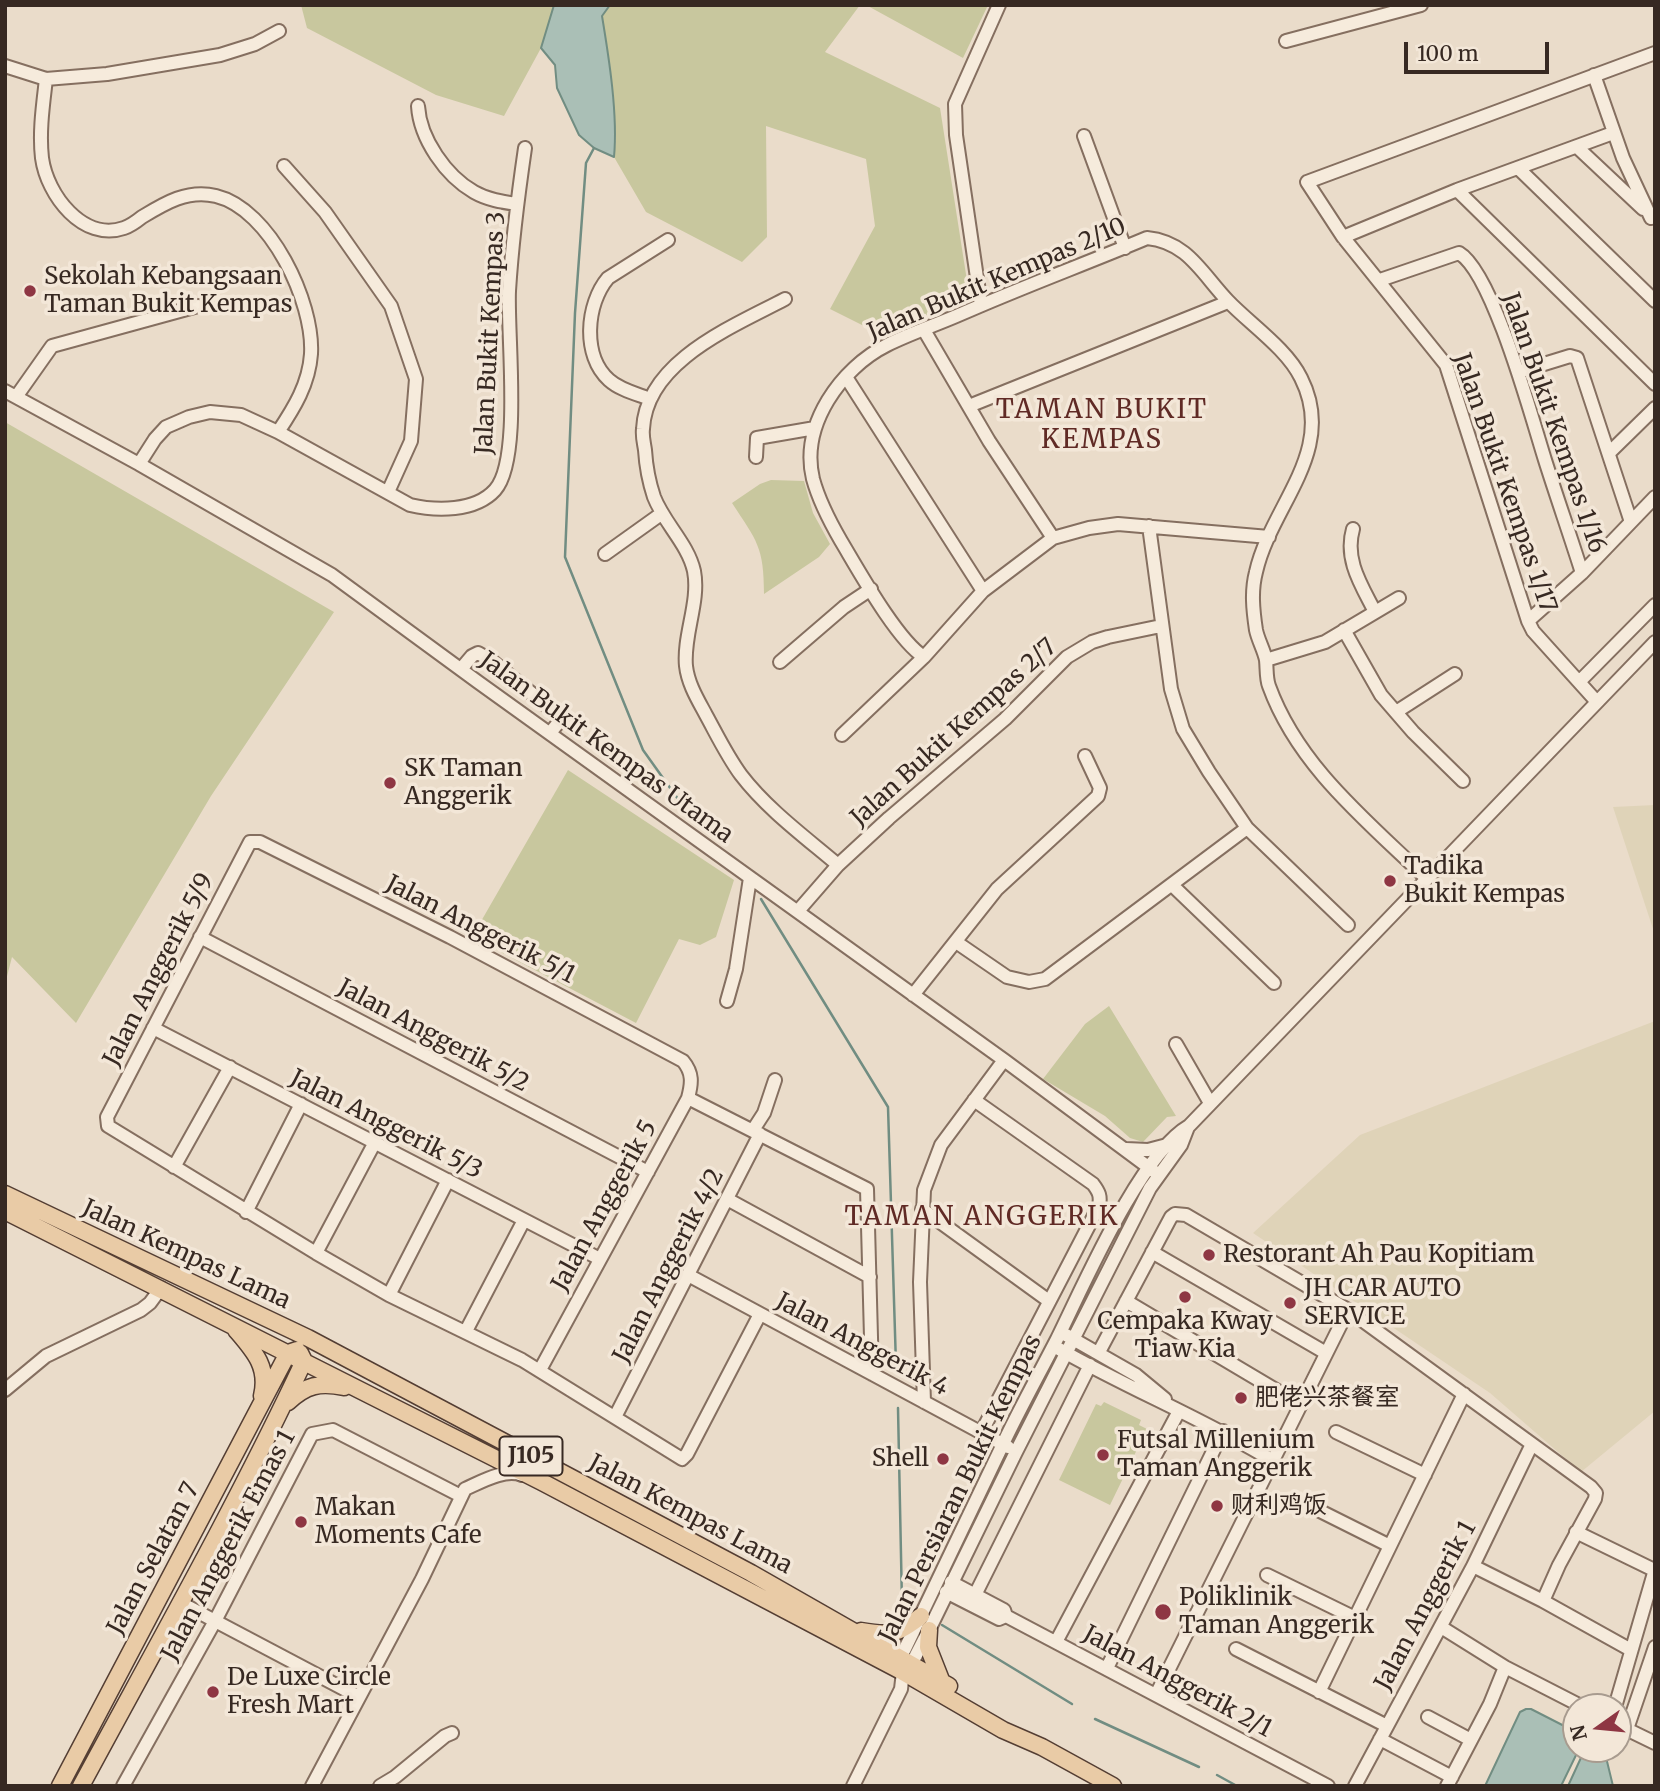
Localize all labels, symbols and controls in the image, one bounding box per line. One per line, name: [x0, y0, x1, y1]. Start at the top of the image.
scale bar: [1408, 28, 1553, 72]
text: 100 m: [1417, 40, 1479, 67]
street label: Jalan Bukit Kempas 3: [470, 211, 512, 455]
street label: Jalan Bukit Kempas 2/10: [864, 212, 1130, 348]
place label: Sekolah Kebangsaan Taman Bukit Kempas: [44, 263, 293, 319]
marker: Sekolah Kebangsaan Taman Bukit Kempas: [22, 283, 38, 299]
street label: Jalan Bukit Kempas 1/16: [1495, 289, 1611, 557]
street label: Jalan Bukit Kempas 1/17: [1446, 350, 1562, 616]
district label: TAMAN BUKIT KEMPAS: [997, 395, 1207, 457]
street label: Jalan Bukit Kempas 2/7: [845, 633, 1063, 833]
street label: Jalan Bukit Kempas Utama: [474, 646, 738, 850]
place label: SK Taman Anggerik: [404, 755, 523, 811]
marker: SK Taman Anggerik: [382, 775, 398, 791]
place label: Tadika Bukit Kempas: [1404, 853, 1565, 909]
street label: Jalan Anggerik 5/9: [98, 869, 220, 1071]
street label: Jalan Anggerik 5/1: [380, 870, 580, 990]
marker: Tadika Bukit Kempas: [1382, 873, 1398, 889]
street label: Jalan Anggerik 5/2: [332, 973, 534, 1099]
street label: Jalan Anggerik 5/3: [285, 1064, 487, 1186]
street label: Jalan Anggerik 5: [546, 1116, 664, 1296]
street label: Jalan Anggerik 4/2: [608, 1164, 730, 1368]
street label: Jalan Kempas Lama: [77, 1194, 295, 1316]
district label: TAMAN ANGGERIK: [846, 1202, 1118, 1234]
place label: Restorant Ah Pau Kopitiam: [1223, 1241, 1535, 1269]
marker: Restorant Ah Pau Kopitiam: [1201, 1247, 1217, 1263]
place label: JH CAR AUTO SERVICE: [1304, 1275, 1461, 1331]
street label: Jalan Anggerik 4: [771, 1287, 953, 1403]
marker: Cempaka Kway Tiaw Kia: [1177, 1289, 1193, 1305]
marker: JH CAR AUTO SERVICE: [1282, 1295, 1298, 1311]
place label: Cempaka Kway Tiaw Kia: [1097, 1308, 1273, 1364]
street label: Jalan Persiaran Bukit Kempas: [874, 1330, 1048, 1648]
place label: 肥佬兴茶餐室: [1255, 1384, 1399, 1412]
marker: 肥佬兴茶餐室: [1233, 1390, 1249, 1406]
street label: Jalan Anggerik Emas 1: [156, 1426, 302, 1666]
place label: Futsal Millenium Taman Anggerik: [1117, 1427, 1315, 1483]
road number: J105: [500, 1436, 562, 1476]
place label: Shell: [872, 1445, 929, 1473]
marker: Futsal Millenium Taman Anggerik: [1095, 1447, 1111, 1463]
street label: Jalan Kempas Lama: [583, 1449, 797, 1581]
marker: Shell: [935, 1451, 951, 1467]
street label: Jalan Selatan 7: [102, 1478, 206, 1640]
place label: 财利鸡饭: [1231, 1492, 1327, 1520]
place label: Makan Moments Cafe: [315, 1494, 481, 1550]
marker: 财利鸡饭: [1209, 1498, 1225, 1514]
marker: Makan Moments Cafe: [293, 1514, 309, 1530]
street label: Jalan Anggerik 1: [1369, 1516, 1483, 1696]
place label: Poliklinik Taman Anggerik: [1179, 1584, 1374, 1640]
marker: Poliklinik Taman Anggerik: [1153, 1602, 1173, 1622]
street label: Jalan Anggerik 2/1: [1078, 1620, 1276, 1744]
place label: De Luxe Circle Fresh Mart: [227, 1664, 391, 1720]
marker: De Luxe Circle Fresh Mart: [205, 1684, 221, 1700]
north arrow: [1562, 1693, 1632, 1763]
text: N: [1565, 1723, 1592, 1743]

